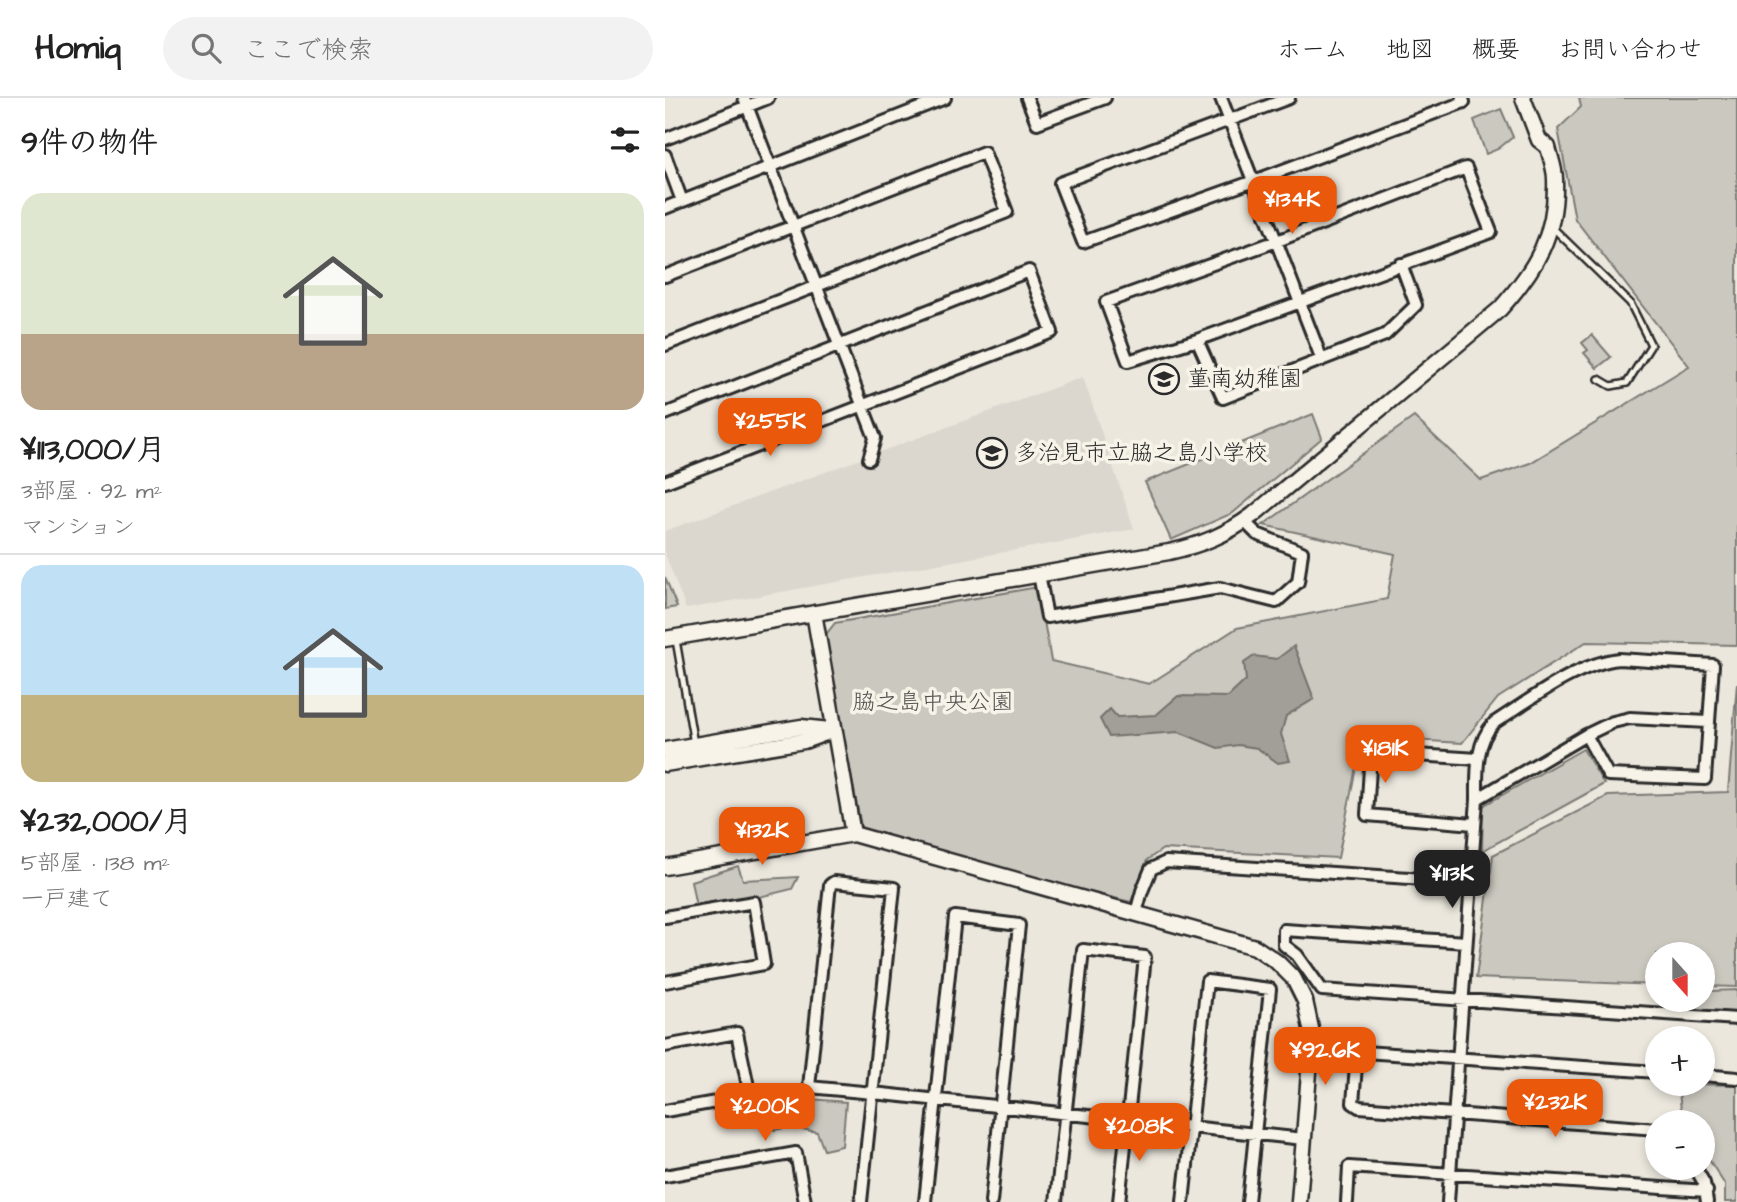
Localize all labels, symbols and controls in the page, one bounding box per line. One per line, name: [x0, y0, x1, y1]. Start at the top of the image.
search box: [163, 17, 653, 80]
text: Homiq: [35, 25, 121, 71]
icon: search: [187, 29, 225, 67]
text: ここで検索: [243, 32, 373, 68]
text: ホーム: [1277, 33, 1348, 67]
text: 地図: [1386, 33, 1434, 67]
text: 概要: [1472, 33, 1520, 67]
text: お問い合わせ: [1558, 33, 1702, 67]
icon: filters: [606, 121, 644, 159]
text: 9件の物件: [21, 122, 158, 164]
pin: ¥134K: [1243, 176, 1341, 236]
text: ¥134K: [1264, 183, 1320, 215]
icon: home: [270, 238, 396, 364]
school or university icon: 菫南幼稚園: [1147, 362, 1181, 396]
place label: 菫南幼稚園: [1187, 363, 1302, 395]
pin: ¥255K: [721, 398, 819, 458]
text: ¥255K: [734, 405, 806, 437]
text: ¥113,000/月: [21, 429, 166, 471]
school or university icon: 多治見市立脇之島小学校: [975, 436, 1009, 470]
place label: 多治見市立脇之島小学校: [1015, 437, 1268, 469]
text: 3部屋 · 92 m²: [21, 475, 162, 507]
text: マンション: [21, 511, 135, 543]
icon: home: [270, 610, 396, 736]
park label: 脇之島中央公園: [853, 686, 1014, 718]
pin: ¥181K: [1336, 726, 1434, 785]
text: ¥181K: [1361, 732, 1409, 764]
text: ¥232,000/月: [21, 801, 192, 843]
pin: ¥132K: [713, 808, 811, 867]
text: ¥132K: [735, 814, 789, 846]
text: 5部屋 · 138 m²: [21, 847, 170, 879]
pin: ¥113K: [1403, 850, 1501, 910]
text: ¥113K: [1430, 857, 1474, 889]
text: 一戸建て: [21, 883, 113, 915]
north arrow: [1645, 942, 1715, 1012]
map controls: [1645, 942, 1715, 1180]
button: +: [1645, 1026, 1715, 1096]
pin: ¥92.6K: [1268, 1028, 1382, 1087]
text: ¥92.6K: [1290, 1034, 1360, 1066]
pin: ¥232K: [1506, 1080, 1604, 1139]
pin: ¥200K: [716, 1084, 814, 1143]
text: ¥232K: [1523, 1086, 1587, 1118]
text: ¥200K: [731, 1090, 799, 1122]
pin: ¥208K: [1090, 1104, 1188, 1163]
text: ¥208K: [1105, 1110, 1173, 1142]
button: −: [1645, 1110, 1715, 1180]

